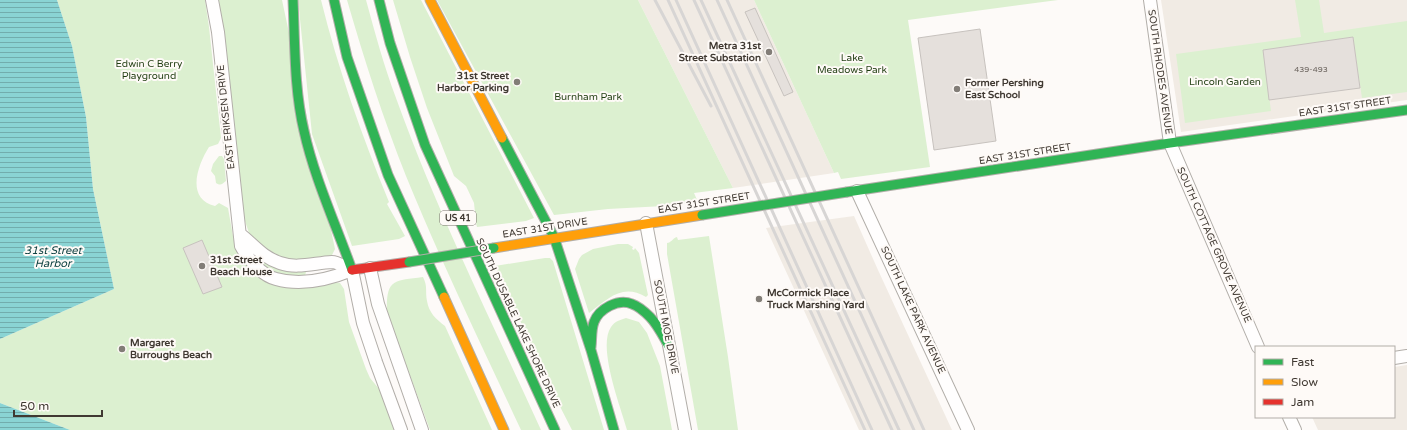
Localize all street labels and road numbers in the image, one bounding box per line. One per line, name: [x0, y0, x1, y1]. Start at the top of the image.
street label: SOUTH RHODES AVENUE: [1145, 9, 1175, 135]
street label: EAST ERIKSEN DRIVE: [215, 64, 237, 170]
street label: EAST 31ST STREET: [1298, 95, 1392, 119]
street label: EAST 31ST STREET: [978, 141, 1072, 167]
street label: SOUTH COTTAGE GROVE AVENUE: [1174, 165, 1254, 325]
street label: EAST 31ST STREET: [657, 190, 751, 216]
road number: US 41: [440, 211, 476, 225]
street label: EAST 31ST DRIVE: [502, 215, 588, 241]
street label: SOUTH DUSABLE LAKE SHORE DRIVE: [473, 236, 563, 410]
street label: SOUTH LAKE PARK AVENUE: [878, 244, 948, 376]
street label: SOUTH MOE DRIVE: [651, 279, 681, 375]

